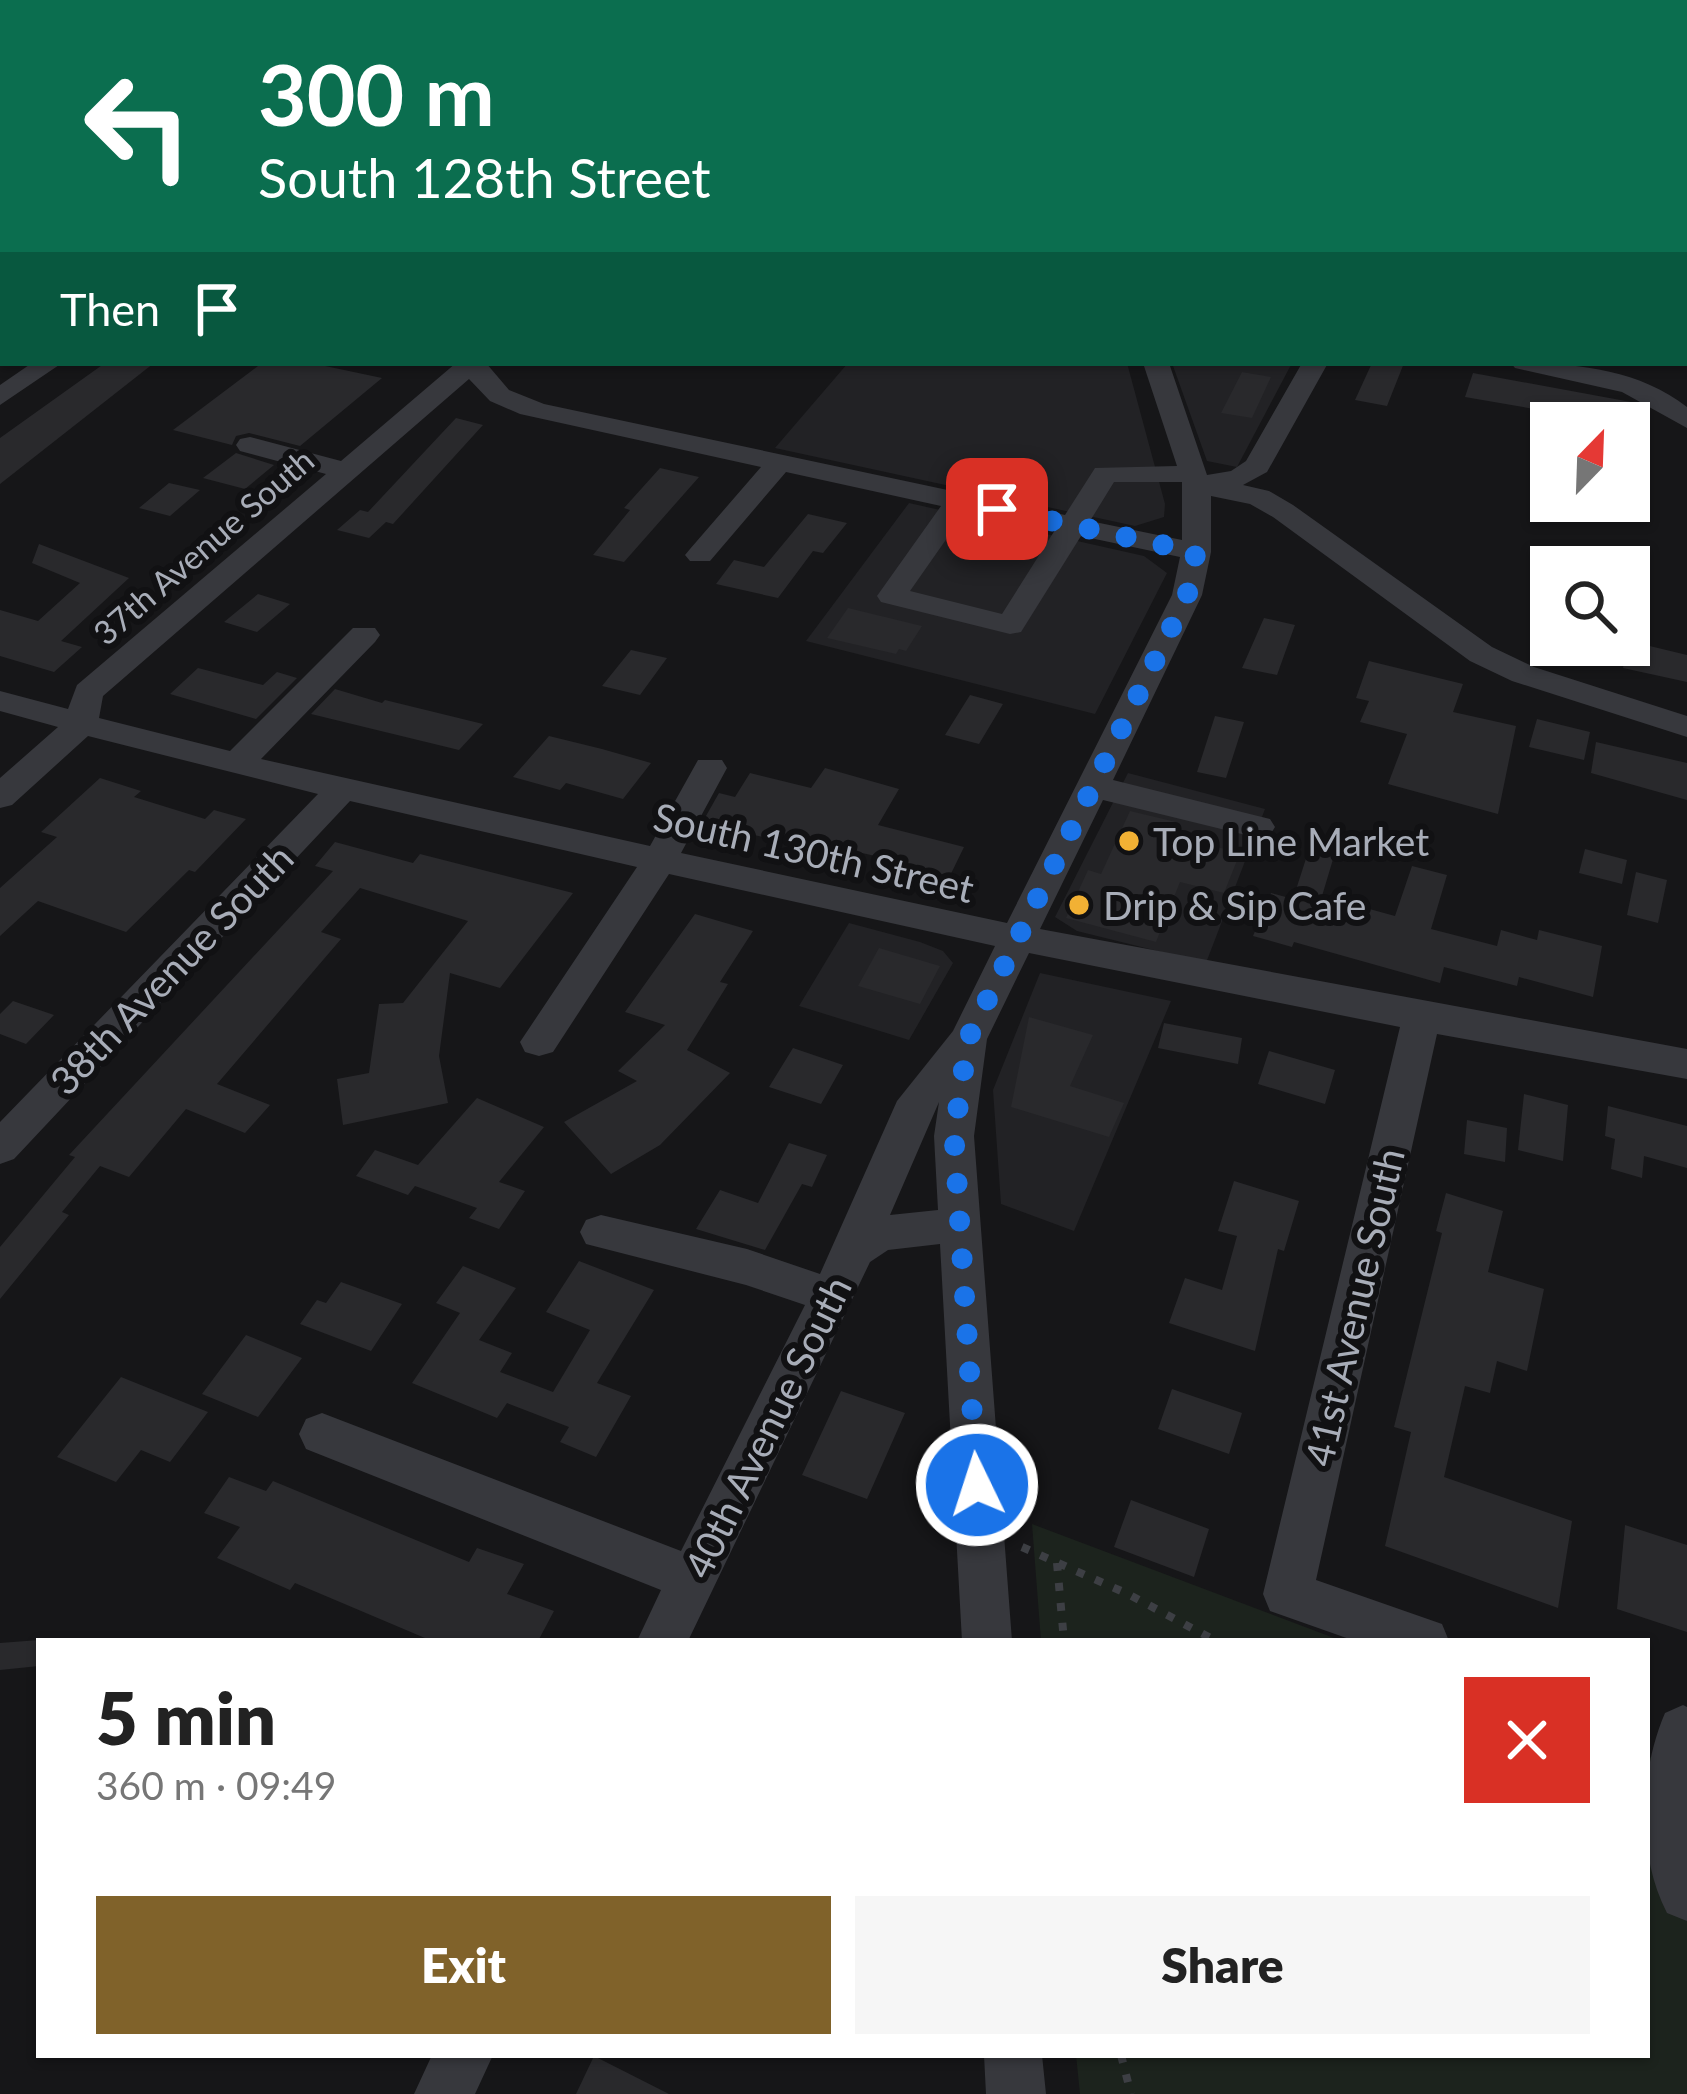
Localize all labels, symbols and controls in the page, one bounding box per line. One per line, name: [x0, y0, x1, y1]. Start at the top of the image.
text: 300 m: [258, 43, 495, 144]
icon: left: [60, 48, 216, 204]
text: South 128th Street: [258, 145, 711, 210]
icon: arrive: [184, 276, 250, 342]
text: Then: [60, 282, 160, 336]
north arrow: [1530, 402, 1650, 522]
map controls: [1530, 402, 1650, 666]
street label: 37th Avenue South: [85, 439, 321, 653]
pin: [946, 458, 1048, 560]
icon: arrive: [964, 476, 1030, 542]
button: search: [1530, 546, 1650, 666]
street label: South 130th Street: [650, 793, 978, 911]
place label: Top Line Market: [1153, 818, 1429, 864]
marker: Top Line Market: [1116, 828, 1142, 854]
street label: 38th Avenue South: [40, 835, 302, 1103]
place label: Drip & Sip Cafe: [1103, 882, 1366, 928]
marker: Drip & Sip Cafe: [1066, 892, 1092, 918]
street label: 41st Avenue South: [1295, 1144, 1413, 1470]
street label: 40th Avenue South: [674, 1269, 860, 1585]
position arrow: [914, 1422, 1040, 1548]
text: 5 min: [96, 1674, 276, 1760]
button: close: [1464, 1677, 1590, 1803]
text: 360 m · 09:49: [96, 1762, 336, 1808]
button: Exit: [96, 1896, 831, 2034]
button: Share: [855, 1896, 1590, 2034]

